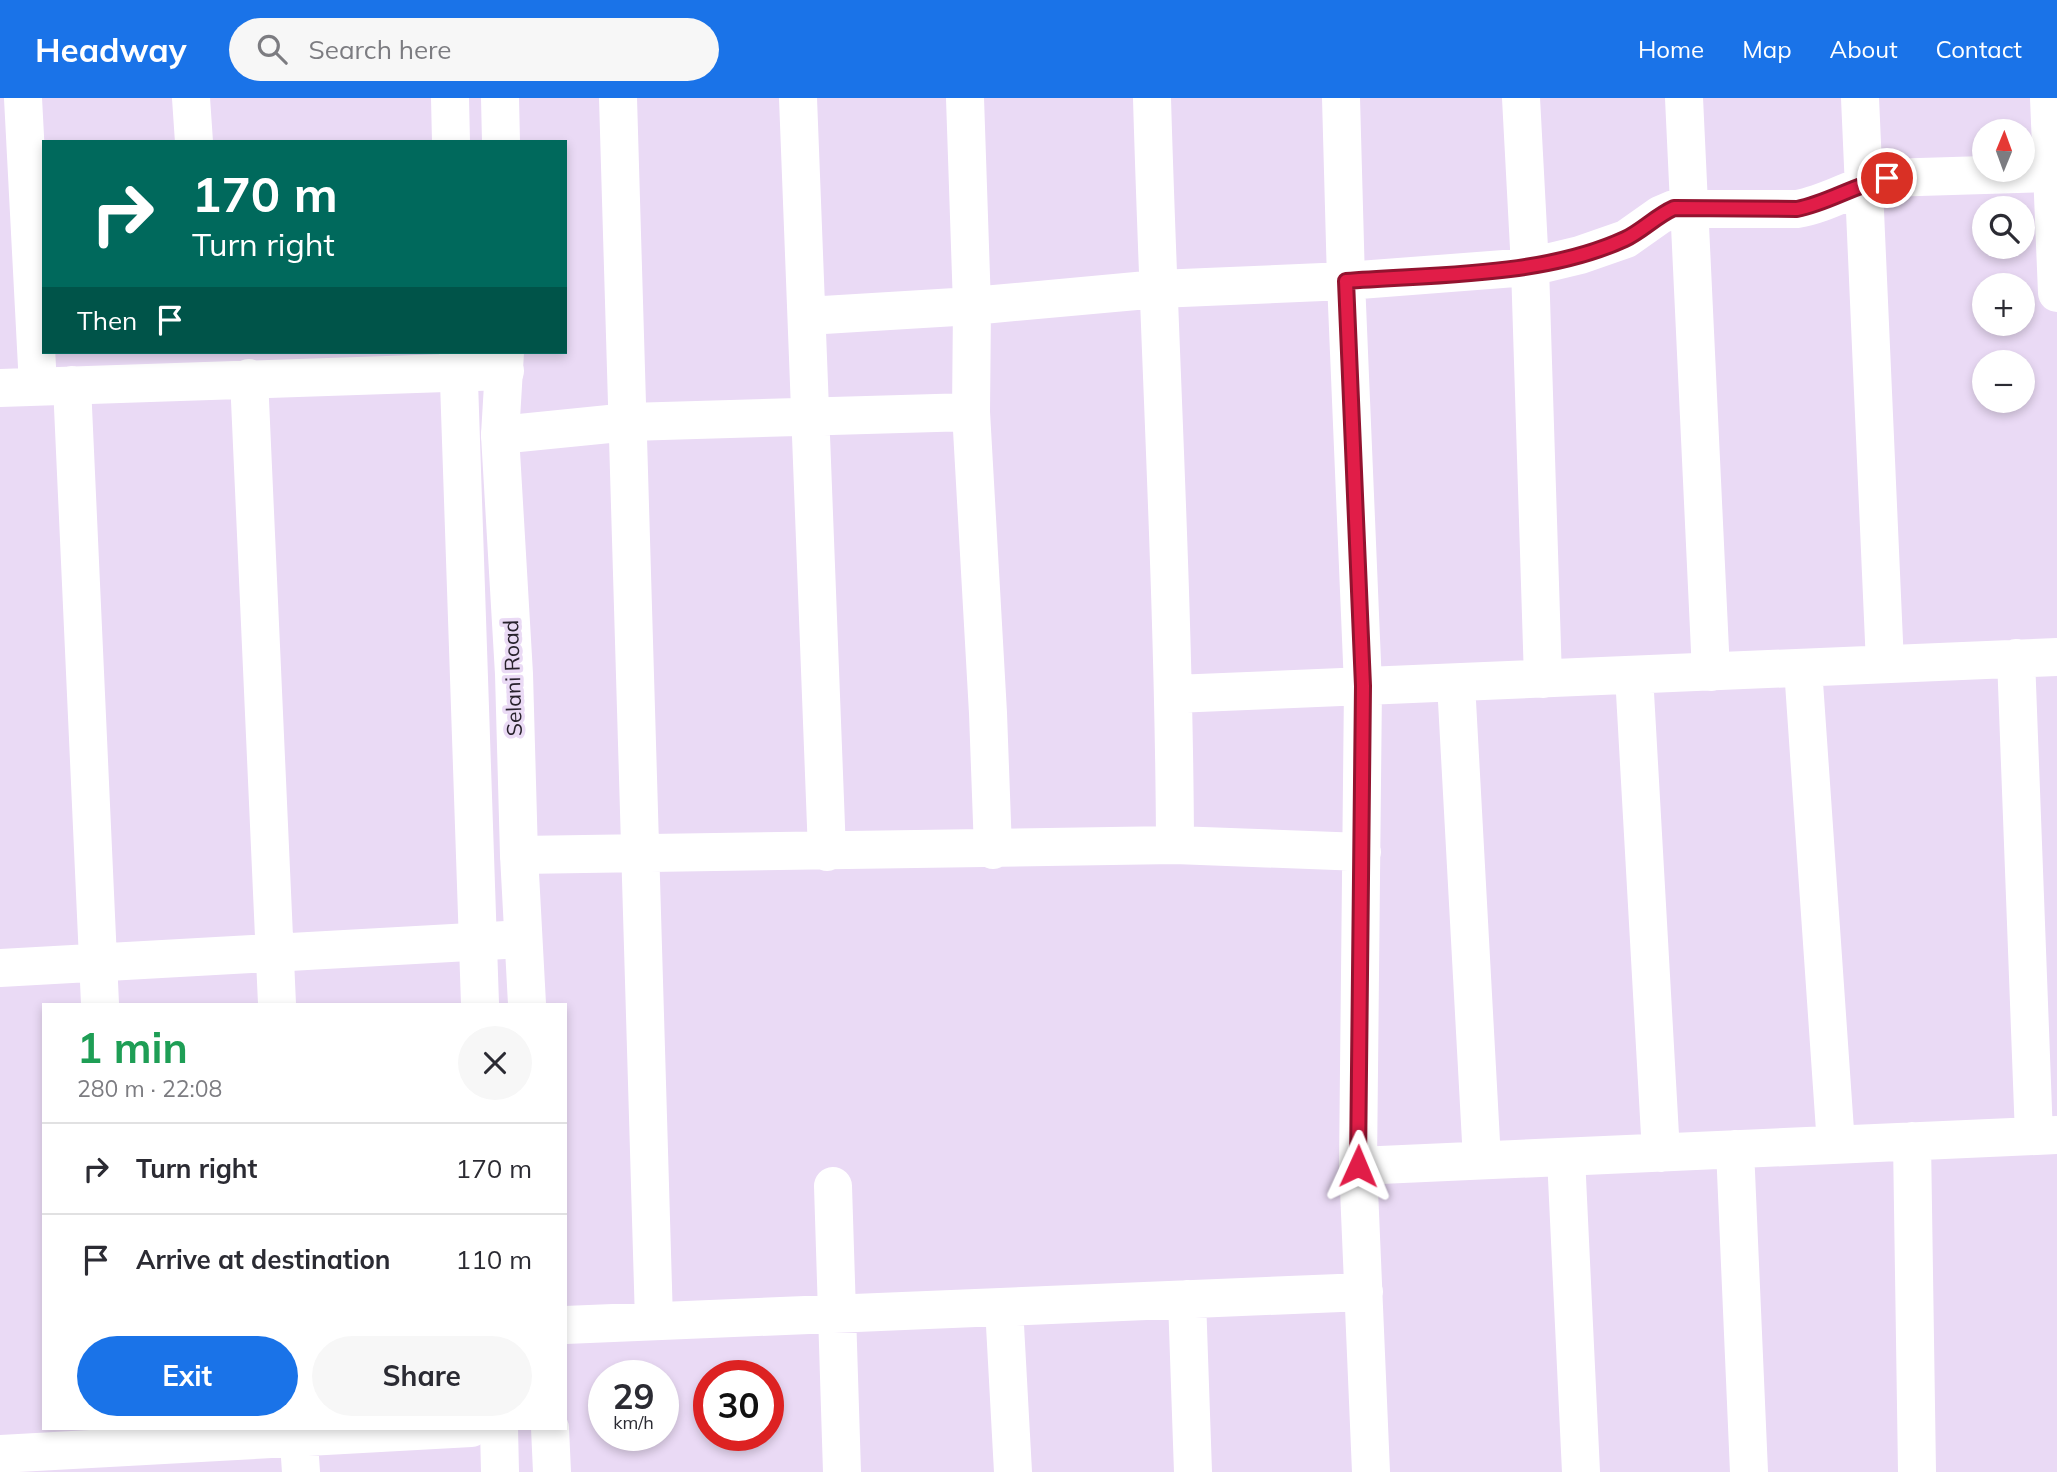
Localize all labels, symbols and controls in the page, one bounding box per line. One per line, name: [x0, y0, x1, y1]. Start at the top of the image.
search box: [229, 18, 719, 81]
text: Headway: [35, 29, 187, 70]
icon: search: [253, 30, 291, 68]
text: Search here: [309, 33, 451, 66]
text: Home: [1638, 34, 1704, 64]
text: Map: [1742, 34, 1792, 64]
text: About: [1830, 34, 1898, 64]
text: Contact: [1936, 34, 2022, 64]
north arrow: [1972, 119, 2035, 182]
map controls: [1972, 119, 2035, 413]
pin: [1857, 148, 1917, 208]
icon: arrive: [1868, 159, 1906, 197]
text: 170 m: [192, 163, 338, 224]
icon: right: [77, 168, 168, 259]
button: search: [1972, 196, 2035, 259]
text: Turn right: [192, 224, 335, 264]
button: +: [1972, 273, 2035, 336]
icon: arrive: [151, 301, 189, 339]
text: Then: [77, 304, 137, 337]
button: −: [1972, 350, 2035, 413]
street label: Selani Road: [497, 619, 527, 737]
text: 1 min: [77, 1021, 188, 1074]
button: close: [458, 1026, 532, 1100]
text: 280 m · 22:08: [77, 1074, 222, 1103]
position arrow: [1321, 1129, 1395, 1203]
icon: right: [77, 1150, 115, 1188]
text: Turn right: [136, 1152, 257, 1185]
text: 170 m: [456, 1152, 532, 1185]
icon: arrive: [77, 1241, 115, 1279]
text: Arrive at destination: [136, 1243, 391, 1276]
text: 110 m: [456, 1243, 532, 1276]
button: Exit: [77, 1336, 298, 1416]
button: Share: [312, 1336, 532, 1416]
speed limit sign: 30: [693, 1360, 784, 1451]
text: 29: [612, 1374, 655, 1418]
text: km/h: [613, 1411, 654, 1434]

